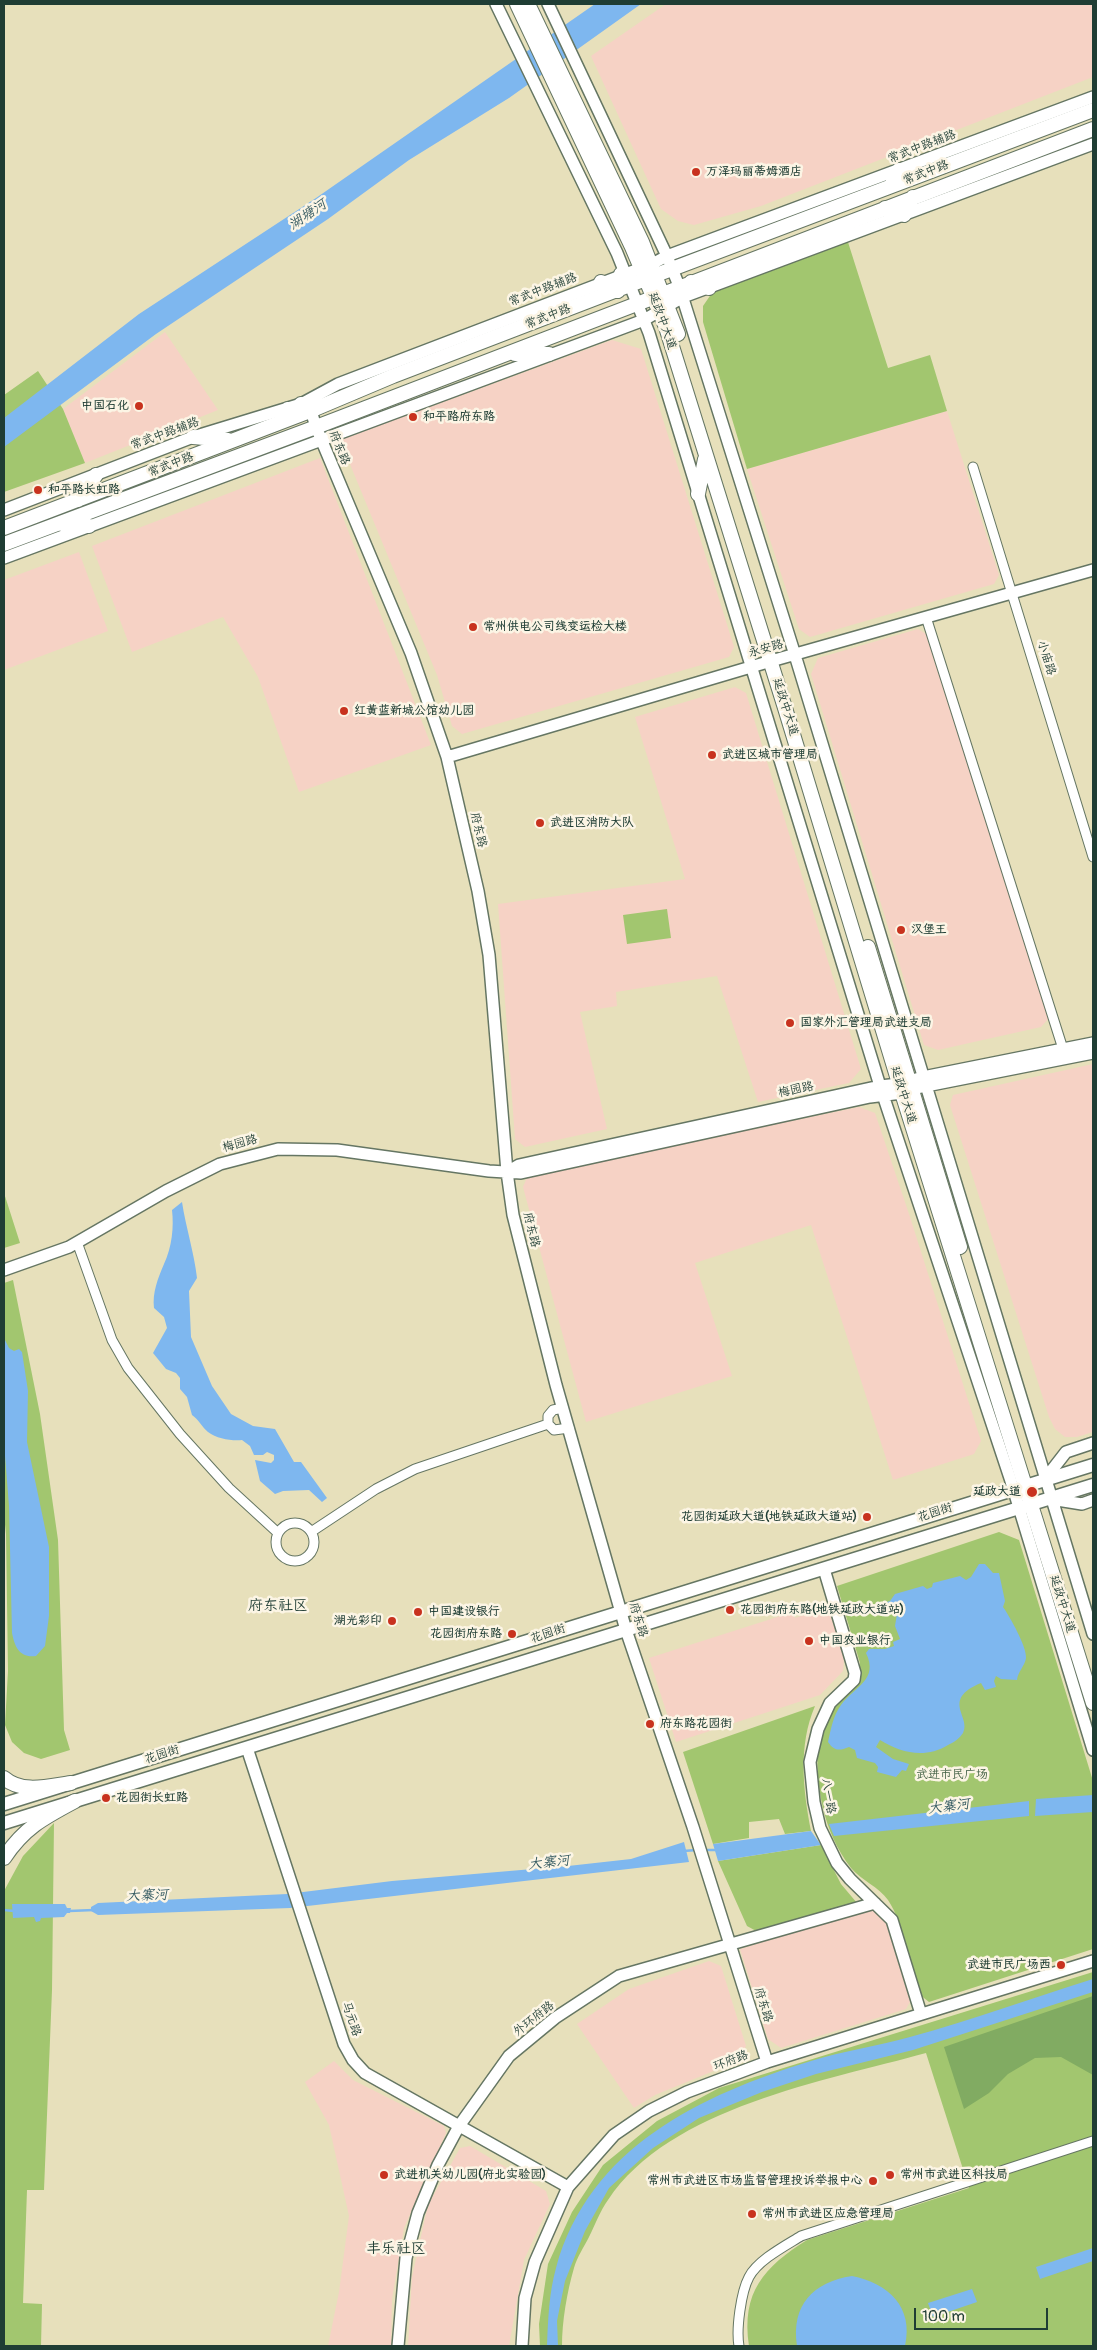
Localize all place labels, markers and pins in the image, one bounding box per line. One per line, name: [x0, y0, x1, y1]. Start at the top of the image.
place label: 万泽玛丽蒂姆酒店: [706, 165, 802, 179]
marker: 万泽玛丽蒂姆酒店: [690, 166, 702, 178]
place label: 中国石化: [81, 399, 129, 413]
marker: 中国石化: [133, 400, 145, 412]
place label: 和平路府东路: [423, 410, 495, 424]
marker: 和平路府东路: [407, 411, 419, 423]
place label: 和平路长虹路: [48, 483, 120, 497]
marker: 和平路长虹路: [32, 484, 44, 496]
place label: 常州供电公司线变运检大楼: [483, 620, 627, 634]
marker: 常州供电公司线变运检大楼: [467, 621, 479, 633]
place label: 红黄蓝新城公馆幼儿园: [354, 704, 474, 718]
marker: 红黄蓝新城公馆幼儿园: [338, 705, 350, 717]
place label: 武进区城市管理局: [722, 748, 818, 762]
marker: 武进区城市管理局: [706, 749, 718, 761]
place label: 武进区消防大队: [550, 816, 634, 830]
marker: 武进区消防大队: [534, 817, 546, 829]
place label: 汉堡王: [911, 923, 947, 937]
marker: 汉堡王: [895, 924, 907, 936]
place label: 国家外汇管理局武进支局: [800, 1016, 932, 1030]
marker: 国家外汇管理局武进支局: [784, 1017, 796, 1029]
place label: 延政大道: [973, 1485, 1021, 1499]
marker: 延政大道: [1025, 1485, 1039, 1499]
place label: 花园街延政大道(地铁延政大道站): [681, 1510, 857, 1524]
marker: 花园街延政大道(地铁延政大道站): [861, 1511, 873, 1523]
place label: 花园街府东路(地铁延政大道站): [740, 1603, 904, 1617]
marker: 花园街府东路(地铁延政大道站): [724, 1604, 736, 1616]
place label: 中国建设银行: [428, 1605, 500, 1619]
marker: 中国建设银行: [412, 1606, 424, 1618]
place label: 湖光彩印: [334, 1614, 382, 1628]
marker: 湖光彩印: [386, 1615, 398, 1627]
place label: 花园街府东路: [430, 1627, 502, 1641]
marker: 花园街府东路: [506, 1628, 518, 1640]
place label: 中国农业银行: [819, 1634, 891, 1648]
marker: 中国农业银行: [803, 1635, 815, 1647]
place label: 府东路花园街: [660, 1717, 732, 1731]
marker: 府东路花园街: [644, 1718, 656, 1730]
place label: 花园街长虹路: [116, 1791, 188, 1805]
marker: 花园街长虹路: [100, 1792, 112, 1804]
place label: 武进市民广场西: [967, 1958, 1051, 1972]
marker: 武进市民广场西: [1055, 1959, 1067, 1971]
place label: 武进机关幼儿园(府北实验园): [394, 2168, 546, 2182]
place label: 常州市武进区科技局: [900, 2168, 1008, 2182]
marker: 武进机关幼儿园(府北实验园): [378, 2169, 390, 2181]
marker: 常州市武进区科技局: [884, 2169, 896, 2181]
place label: 常州市武进区市场监督管理投诉举报中心: [647, 2174, 863, 2188]
marker: 常州市武进区市场监督管理投诉举报中心: [867, 2175, 879, 2187]
place label: 常州市武进区应急管理局: [762, 2207, 894, 2221]
marker: 常州市武进区应急管理局: [746, 2208, 758, 2220]

